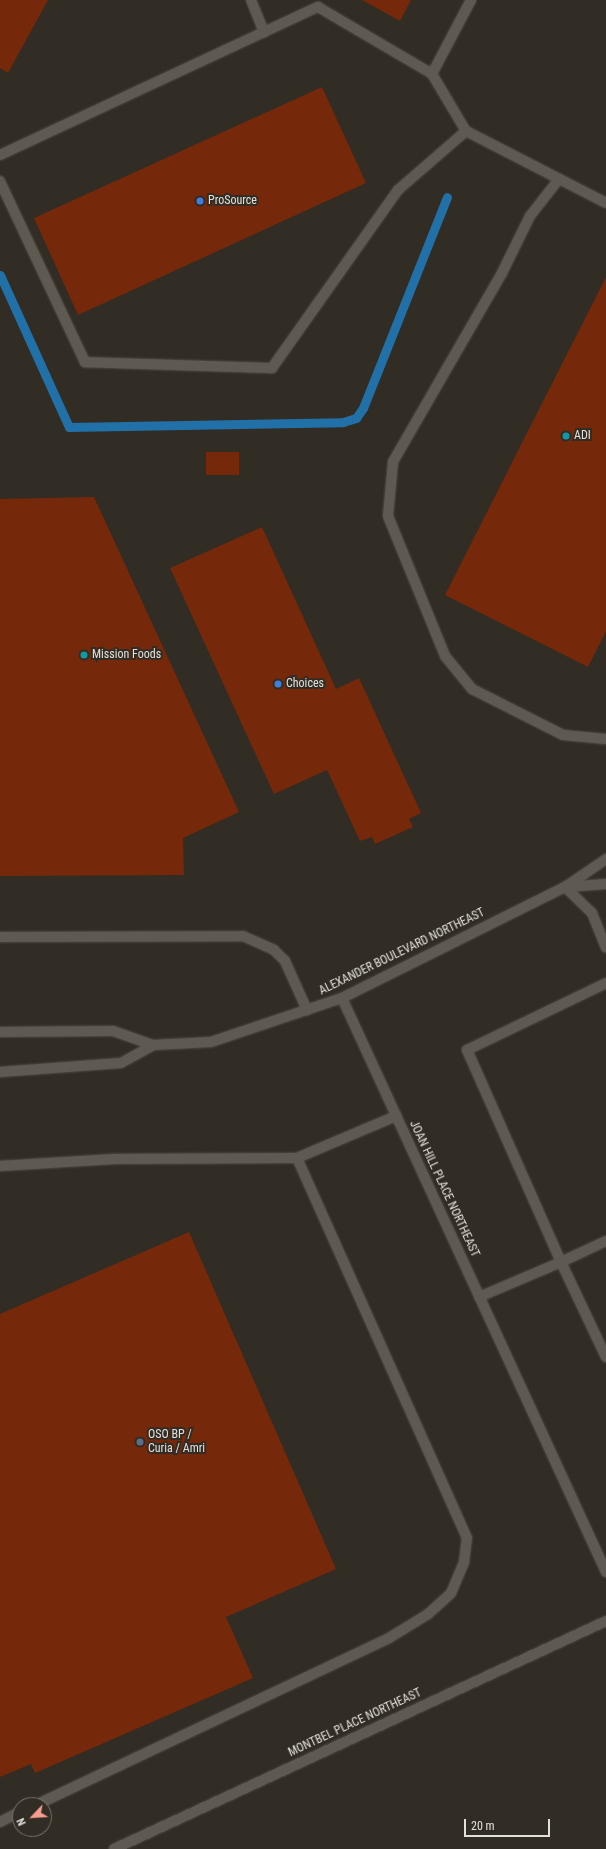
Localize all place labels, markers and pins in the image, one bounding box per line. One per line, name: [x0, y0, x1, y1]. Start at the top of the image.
place label: ProSource: [208, 194, 257, 208]
marker: ProSource: [195, 196, 205, 206]
place label: ADI: [574, 429, 591, 443]
marker: ADI: [561, 431, 571, 441]
place label: Mission Foods: [92, 648, 161, 662]
marker: Mission Foods: [79, 650, 89, 660]
place label: Choices: [286, 677, 324, 691]
marker: Choices: [273, 679, 283, 689]
place label: OSO BP / Curia / Amri: [148, 1428, 205, 1456]
marker: OSO BP / Curia / Amri: [135, 1437, 145, 1447]

